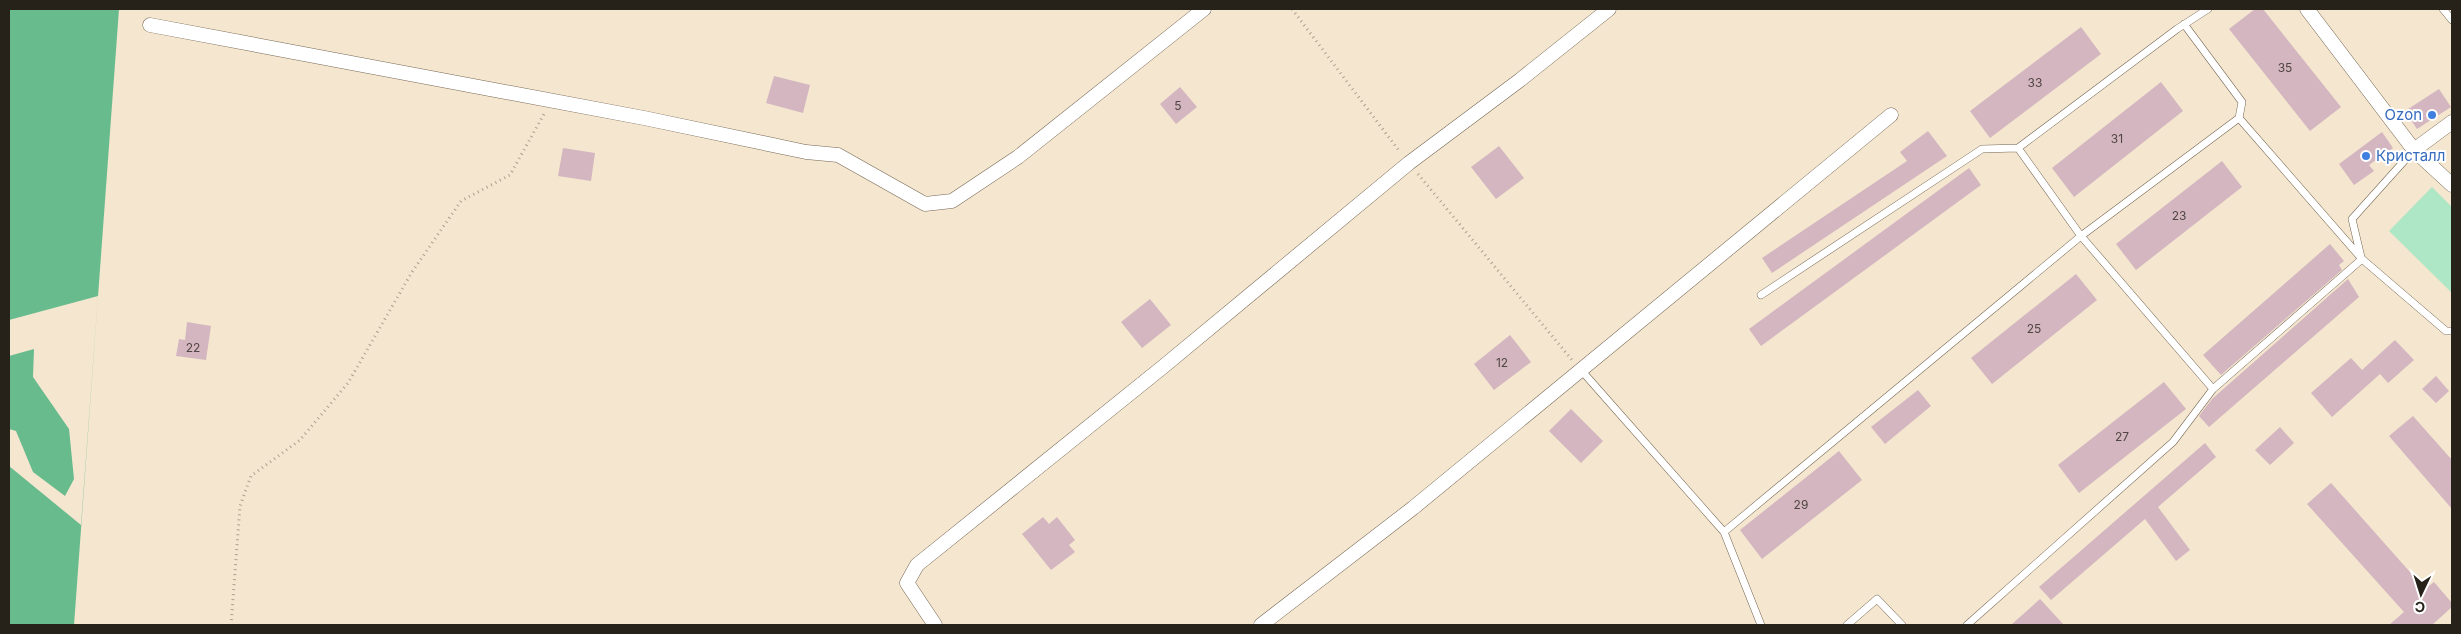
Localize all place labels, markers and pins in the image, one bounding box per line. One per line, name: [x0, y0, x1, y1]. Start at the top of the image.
place label: Ozon: [2385, 105, 2422, 124]
marker: Ozon: [2426, 109, 2438, 121]
place label: Кристалл: [2376, 146, 2445, 165]
marker: Кристалл: [2360, 150, 2372, 162]

